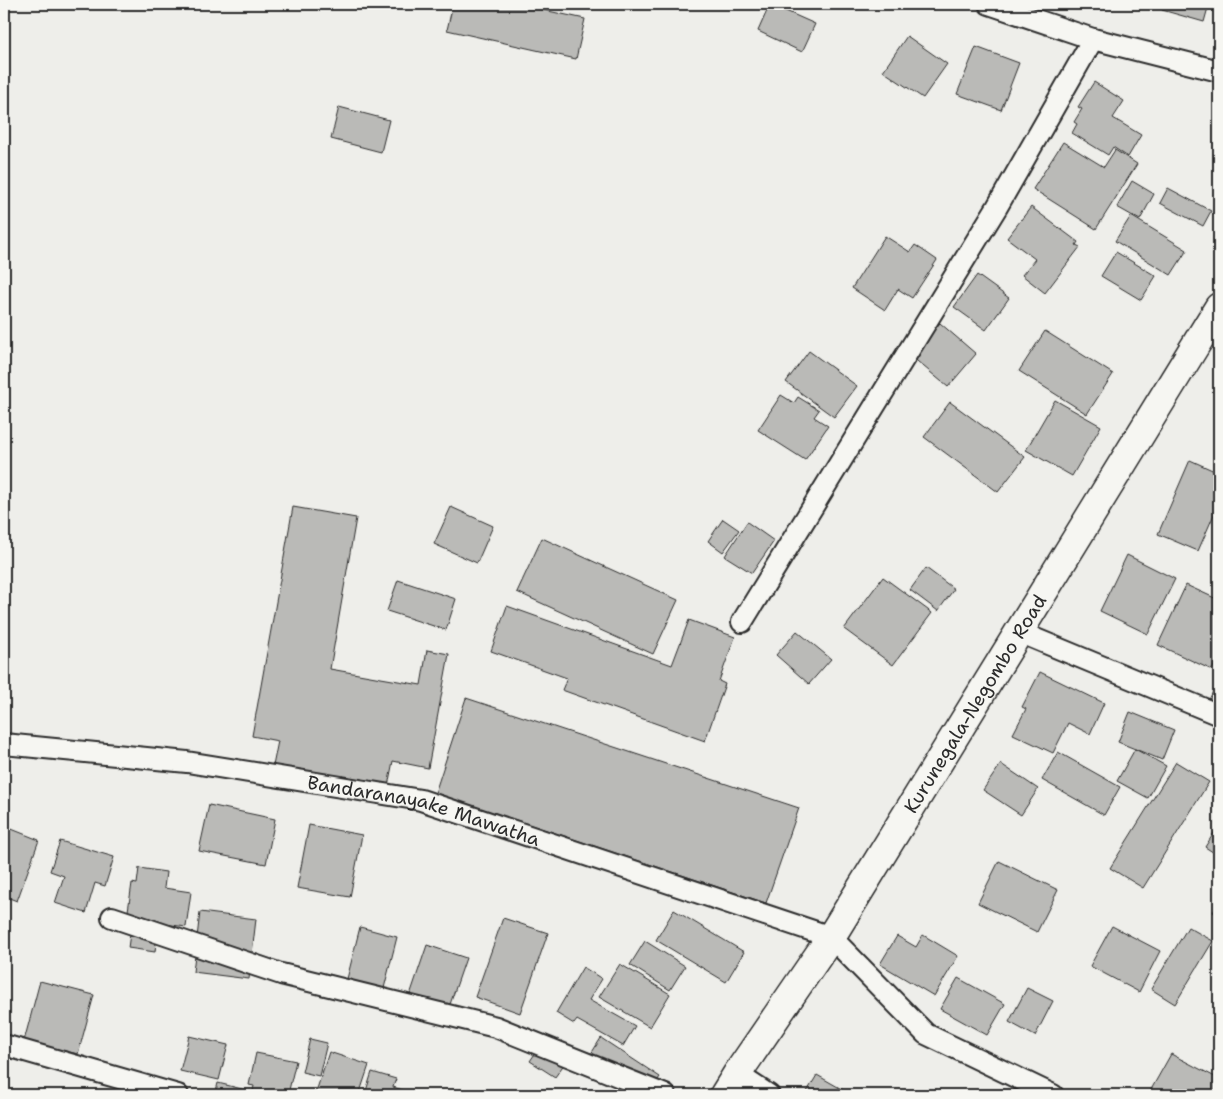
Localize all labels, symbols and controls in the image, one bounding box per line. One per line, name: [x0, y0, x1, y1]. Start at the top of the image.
street label: Kurunegala-Negombo Road: [898, 590, 1052, 818]
street label: Bandaranayake Mawatha: [306, 770, 543, 852]

